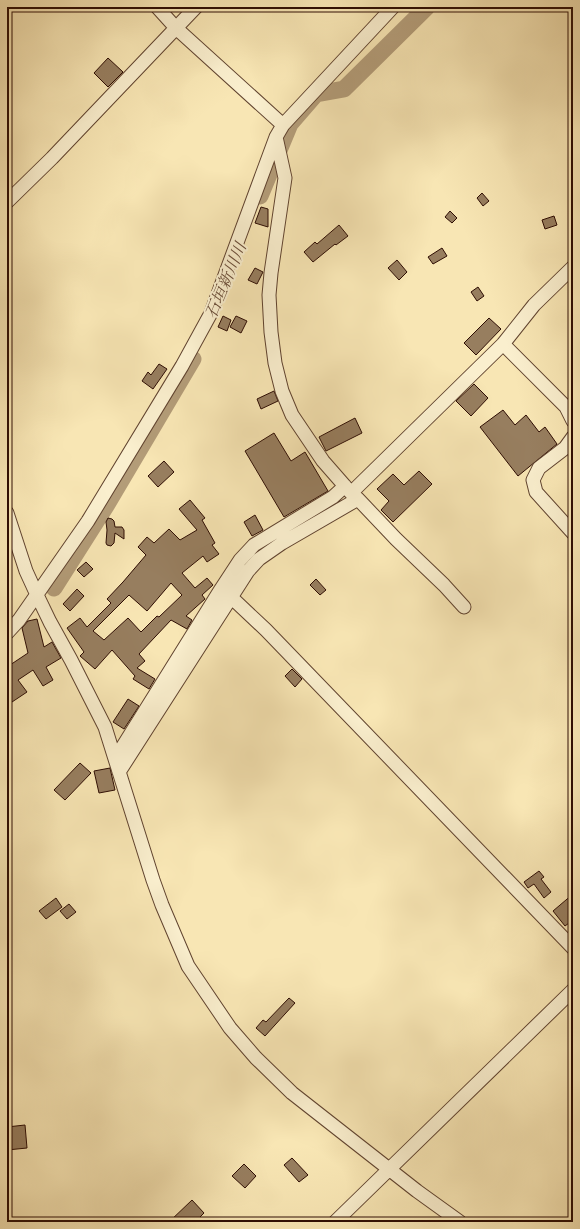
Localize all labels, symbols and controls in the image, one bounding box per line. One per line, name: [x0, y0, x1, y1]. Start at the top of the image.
water label: 石垣新川川: [202, 238, 251, 321]

